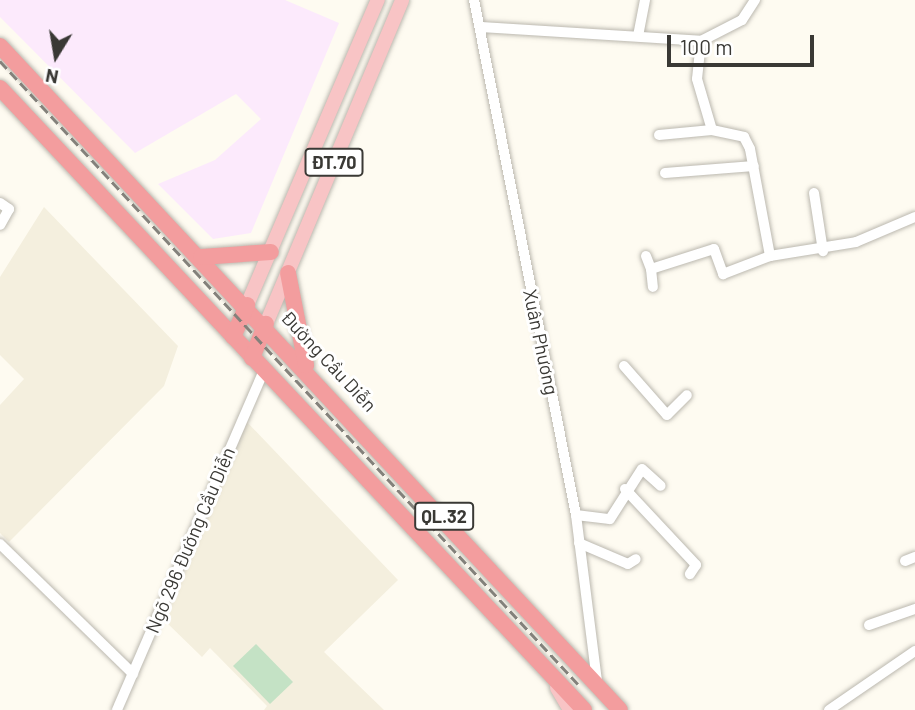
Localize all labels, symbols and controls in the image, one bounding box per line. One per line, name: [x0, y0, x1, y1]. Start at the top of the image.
north arrow: [21, 21, 91, 91]
scale bar: [670, 21, 817, 65]
text: 100 m: [680, 34, 733, 59]
text: N: [44, 65, 60, 90]
road number: ĐT.70: [304, 148, 364, 176]
street label: Xuân Phương: [519, 287, 563, 397]
street label: Đường Cầu Diễn: [277, 306, 381, 416]
street label: Ngõ 296 Đường Cầu Diễn: [140, 443, 240, 637]
road number: QL.32: [412, 502, 476, 530]

